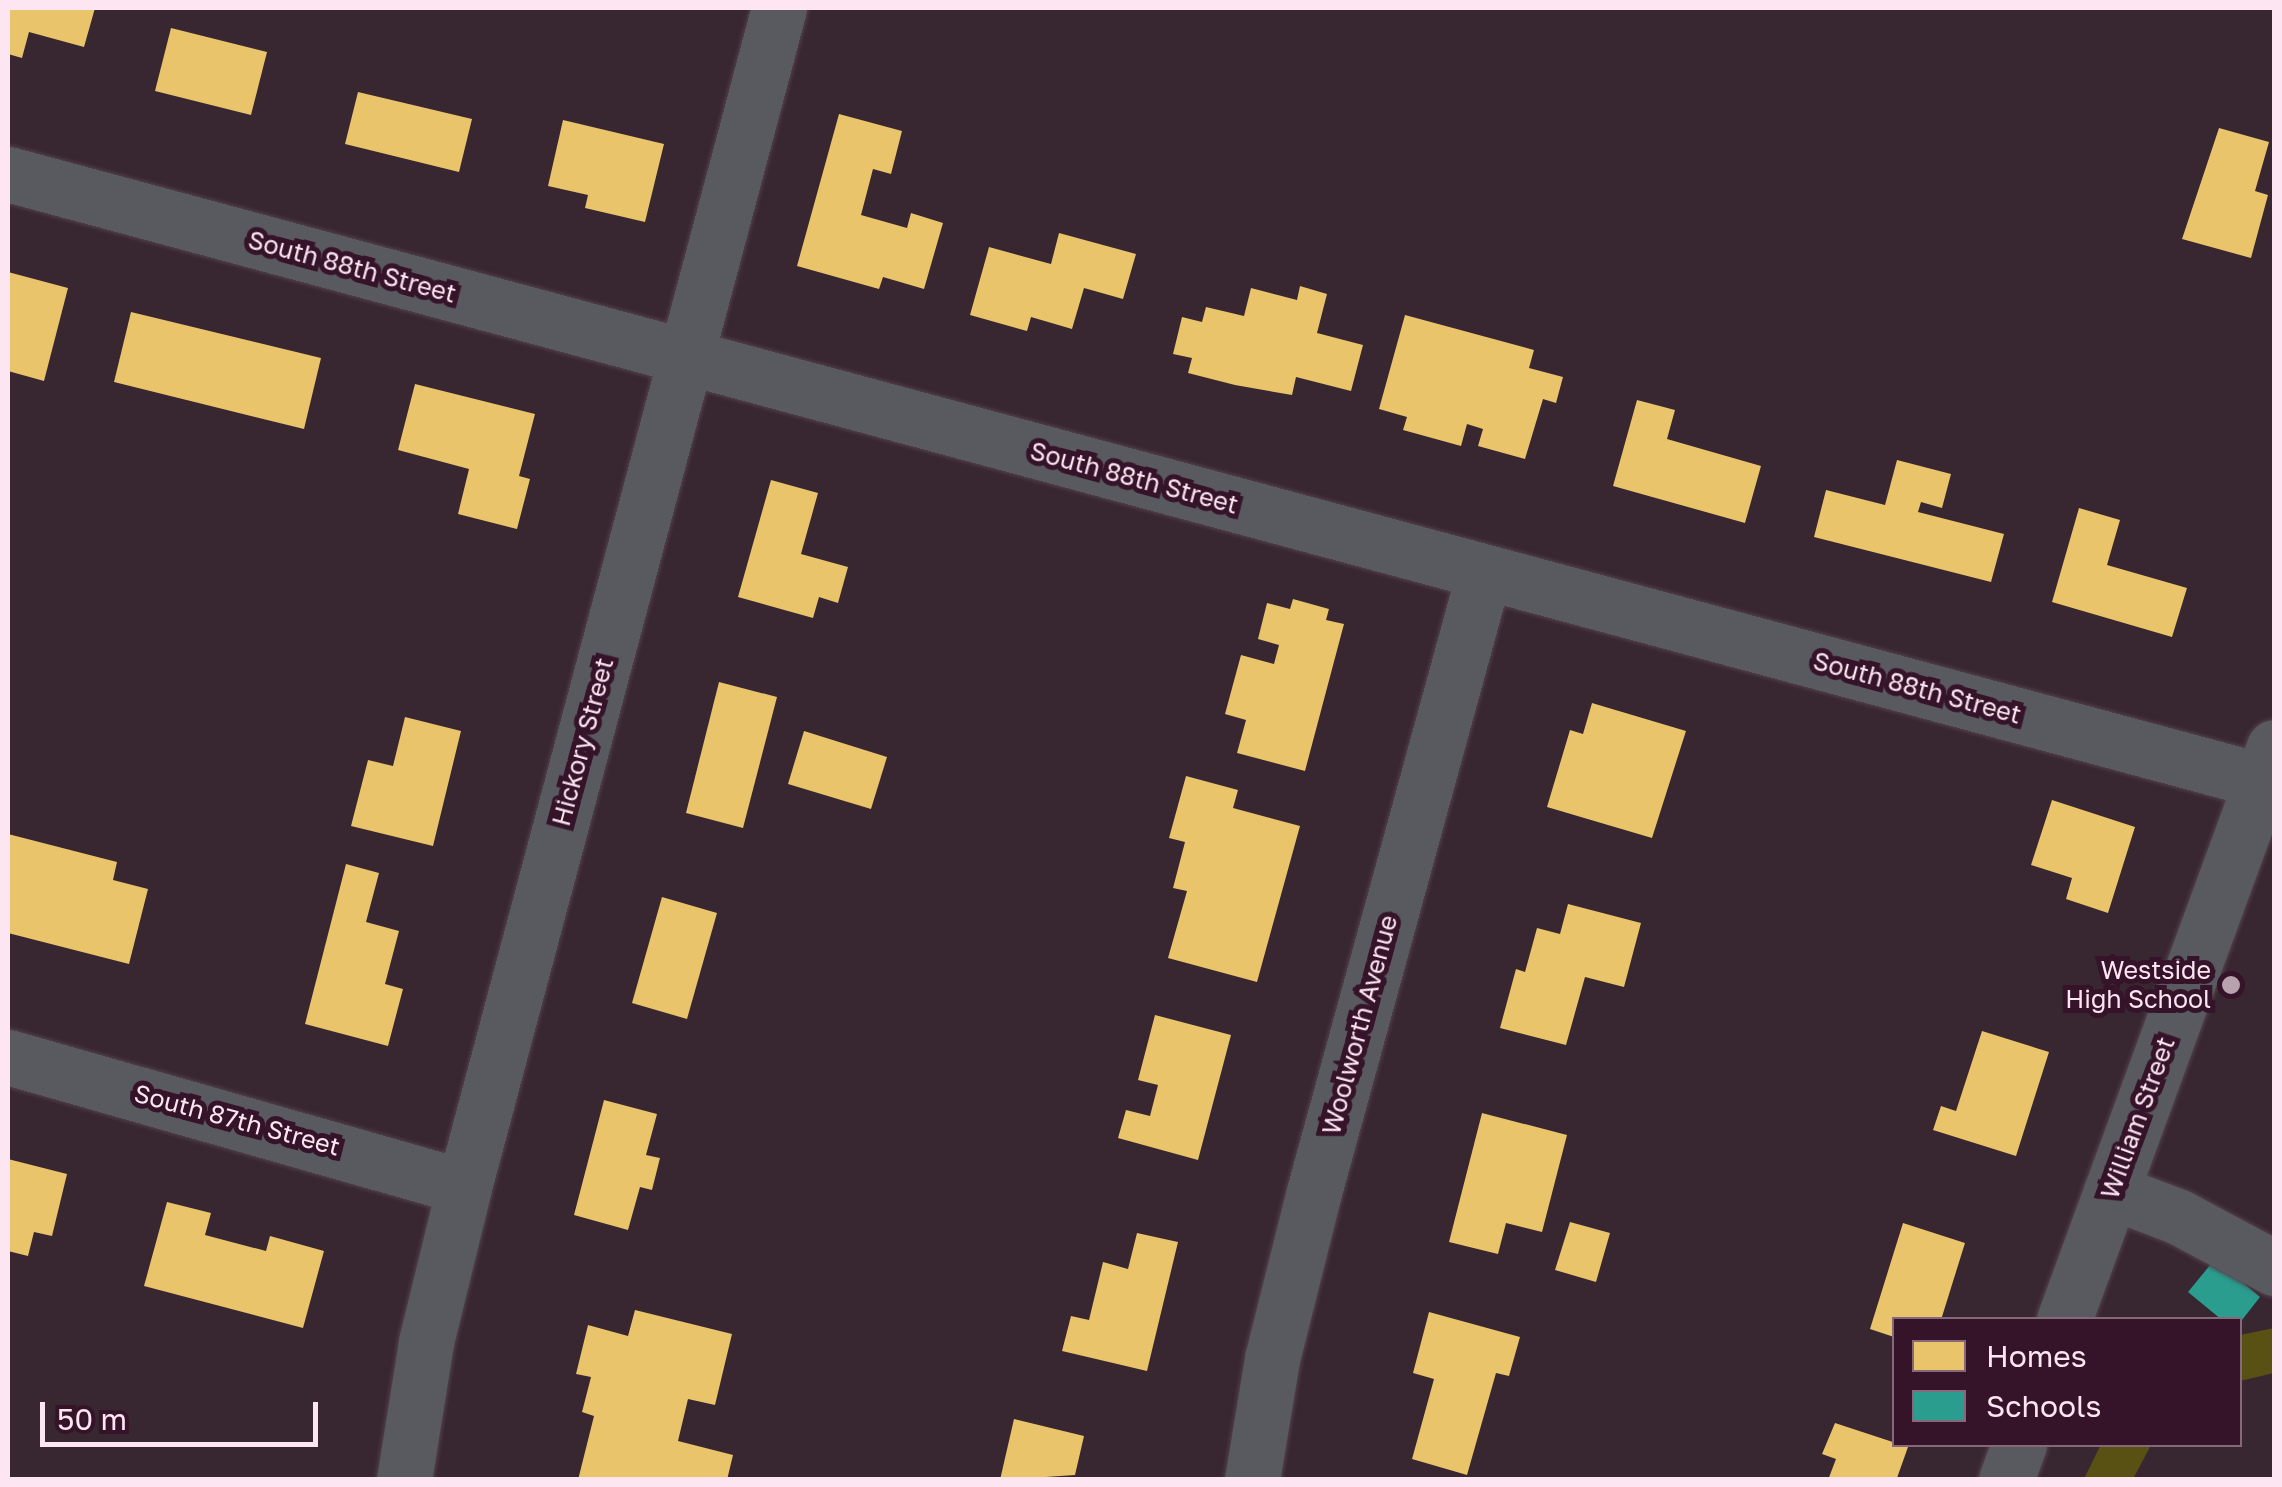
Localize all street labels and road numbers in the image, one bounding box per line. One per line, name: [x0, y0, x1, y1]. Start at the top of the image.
street label: South 88th Street: [245, 225, 459, 309]
street label: South 88th Street: [1027, 436, 1241, 520]
street label: South 88th Street: [1810, 646, 2024, 730]
street label: Hickory Street: [546, 655, 620, 829]
street label: Woolworth Avenue: [1316, 912, 1404, 1138]
street label: William Street: [2095, 1033, 2181, 1203]
street label: South 87th Street: [131, 1078, 343, 1162]

